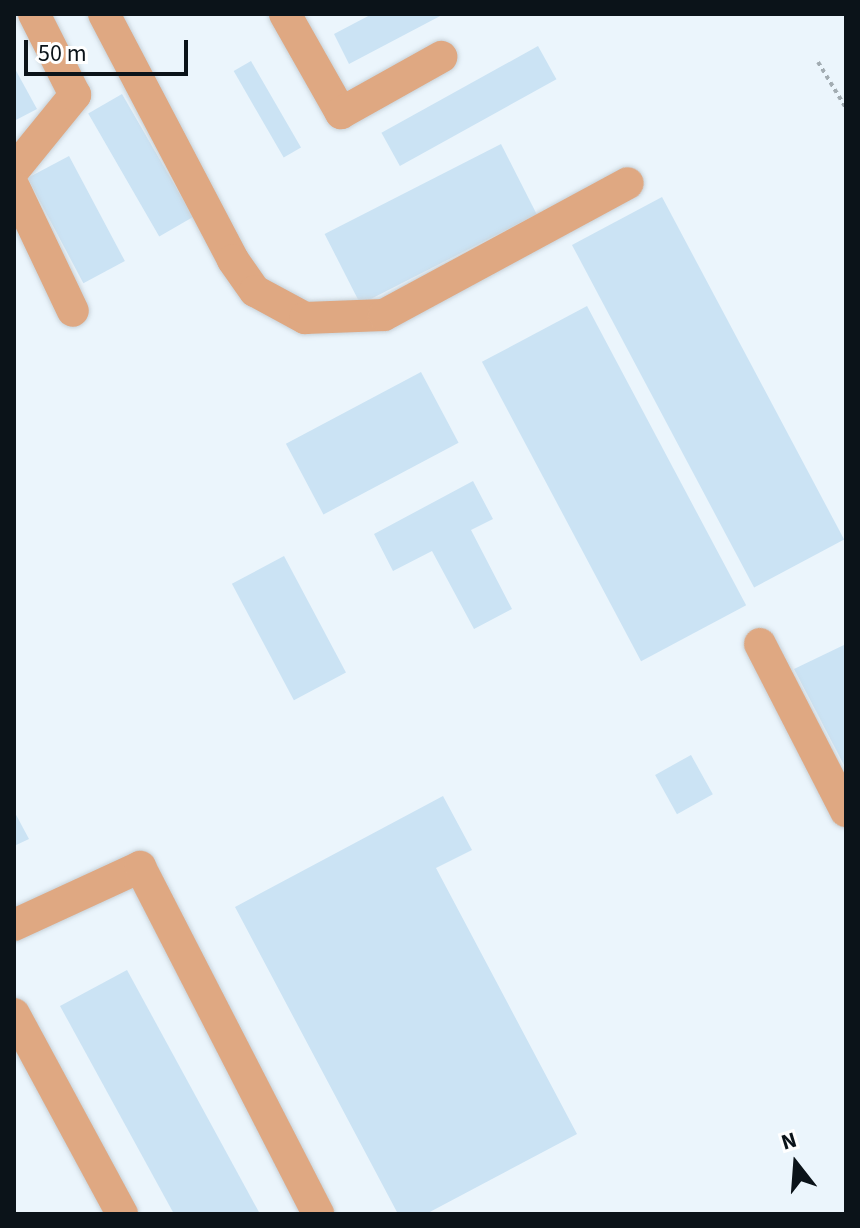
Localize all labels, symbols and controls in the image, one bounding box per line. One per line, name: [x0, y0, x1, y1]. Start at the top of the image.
scale bar: [28, 24, 192, 74]
text: 50 m: [38, 36, 87, 71]
north arrow: [756, 1124, 836, 1204]
text: N: [777, 1124, 801, 1158]

